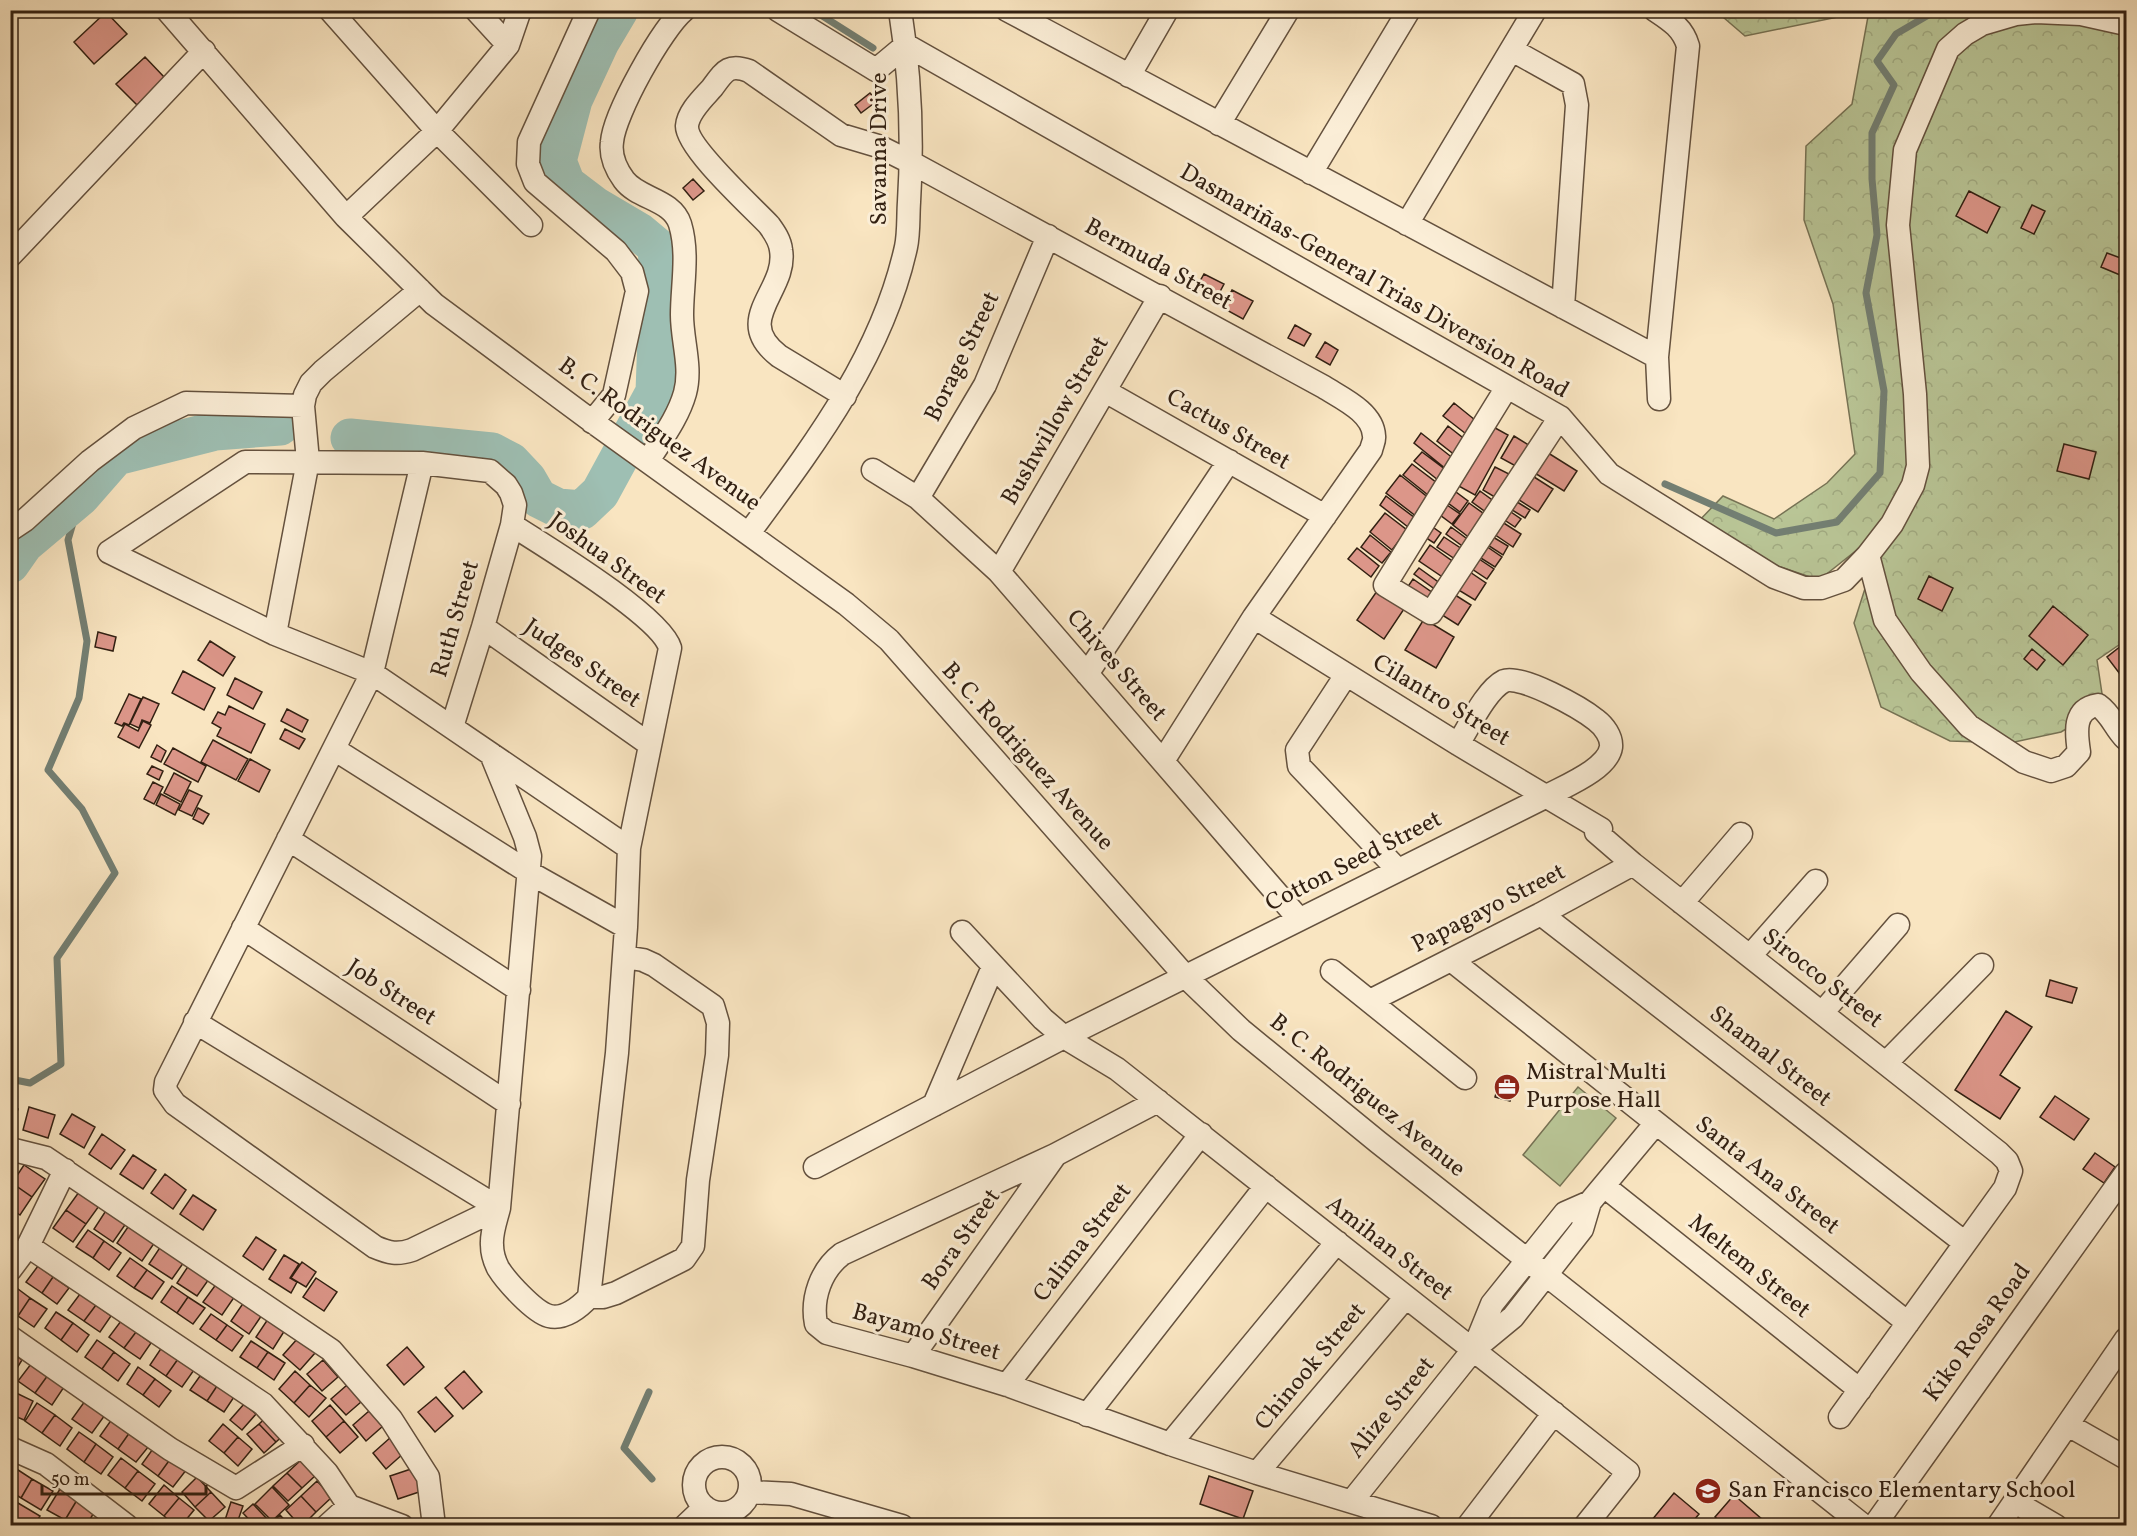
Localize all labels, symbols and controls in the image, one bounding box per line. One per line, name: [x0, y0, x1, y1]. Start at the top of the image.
street label: Savanna Drive: [863, 72, 897, 226]
street label: Dasmariñas-General Trias Diversion Road: [1173, 156, 1575, 408]
street label: Bermuda Street: [1078, 210, 1238, 320]
street label: Borage Street: [917, 286, 1009, 428]
street label: Bushwillow Street: [994, 330, 1118, 512]
street label: B. C. Rodriguez Avenue: [550, 350, 768, 520]
street label: Cactus Street: [1160, 381, 1296, 479]
street label: Joshua Street: [541, 505, 673, 613]
street label: Ruth Street: [423, 556, 489, 682]
street label: Chives Street: [1058, 602, 1174, 730]
street label: Judges Street: [516, 611, 648, 717]
street label: Cilantro Street: [1366, 646, 1516, 756]
street label: B. C. Rodriguez Avenue: [933, 655, 1121, 859]
street label: Cotton Seed Street: [1260, 803, 1448, 921]
street label: Papagayo Street: [1406, 856, 1572, 962]
street label: Sirocco Street: [1754, 921, 1890, 1037]
street label: Job Street: [339, 951, 443, 1035]
street label: Shamal Street: [1701, 998, 1839, 1116]
street label: B. C. Rodriguez Avenue: [1262, 1006, 1472, 1186]
place label: Mistral Multi Purpose Hall: [1526, 1056, 1666, 1118]
office icon: Mistral Multi Purpose Hall: [1492, 1072, 1522, 1102]
street label: Santa Ana Street: [1687, 1109, 1847, 1243]
street label: Calima Street: [1026, 1176, 1140, 1310]
street label: Bora Street: [914, 1182, 1010, 1298]
street label: Amihan Street: [1318, 1188, 1460, 1310]
street label: Meltem Street: [1680, 1207, 1818, 1327]
street label: Kiko Rosa Road: [1916, 1257, 2040, 1409]
street label: Bayamo Street: [848, 1296, 1004, 1370]
street label: Chinook Street: [1247, 1296, 1375, 1438]
street label: Alize Street: [1340, 1350, 1444, 1466]
scale bar: [42, 1458, 206, 1496]
text: 50 m: [51, 1468, 90, 1493]
place label: San Francisco Elementary School: [1728, 1474, 2076, 1508]
school or university icon: San Francisco Elementary School: [1693, 1476, 1723, 1506]

